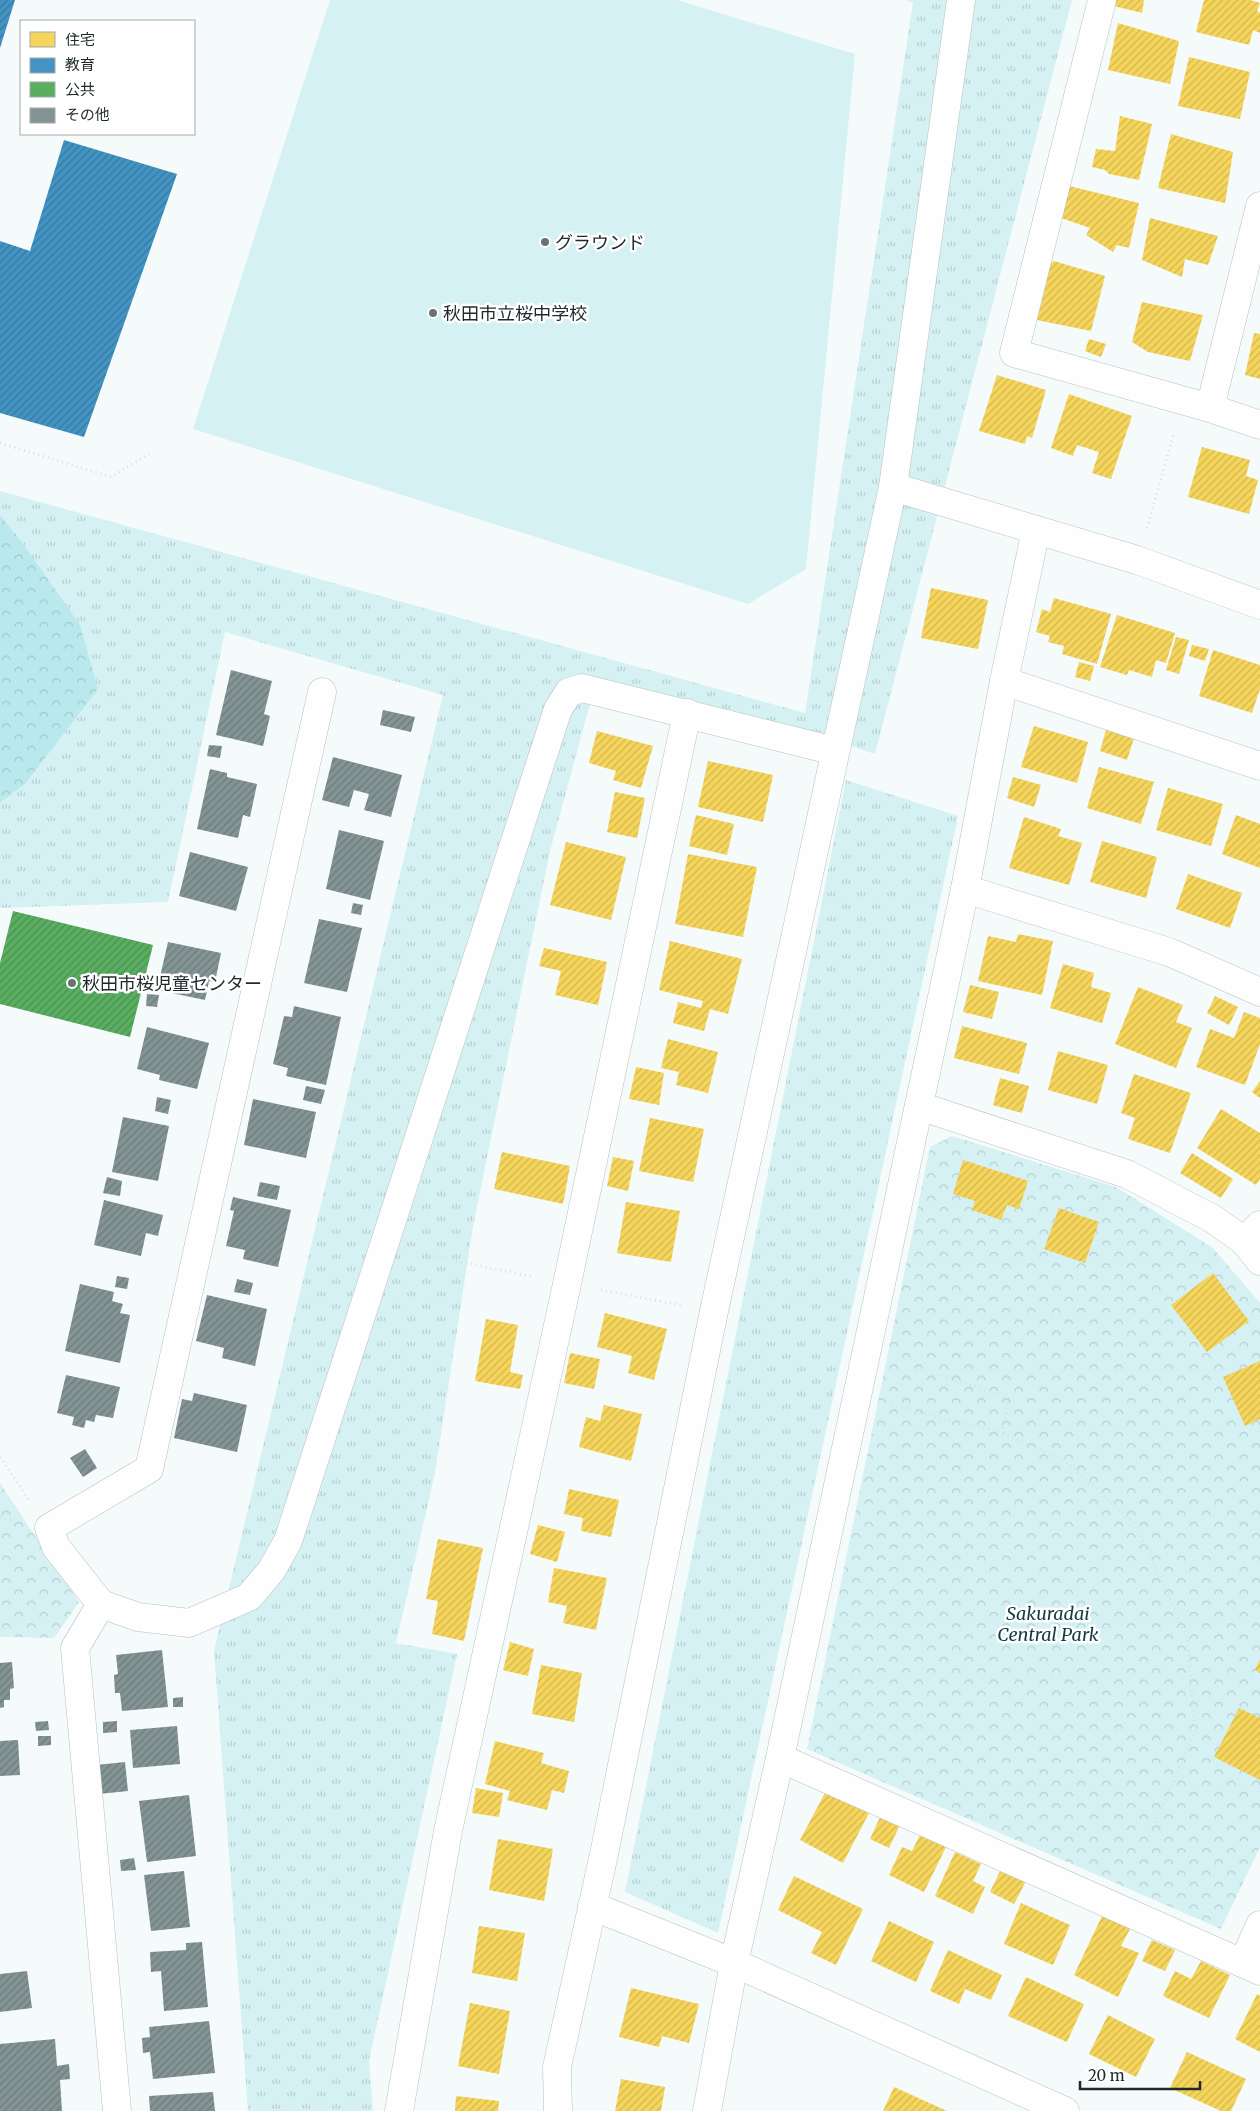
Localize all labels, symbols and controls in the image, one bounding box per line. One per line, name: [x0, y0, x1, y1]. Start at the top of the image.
legend: [20, 20, 195, 135]
text: 住宅: [65, 30, 95, 49]
text: 教育: [65, 55, 95, 74]
text: 公共: [65, 80, 95, 99]
text: その他: [65, 105, 110, 124]
place label: グラウンド: [555, 231, 645, 254]
marker: グラウンド: [539, 236, 551, 248]
place label: 秋田市立桜中学校: [443, 302, 587, 325]
marker: 秋田市立桜中学校: [427, 307, 439, 319]
place label: 秋田市桜児童センター: [82, 972, 262, 995]
marker: 秋田市桜児童センター: [66, 977, 78, 989]
park label: Sakuradai Central Park: [997, 1602, 1099, 1646]
scale bar: [1080, 2058, 1200, 2090]
text: 20 m: [1088, 2066, 1125, 2085]

